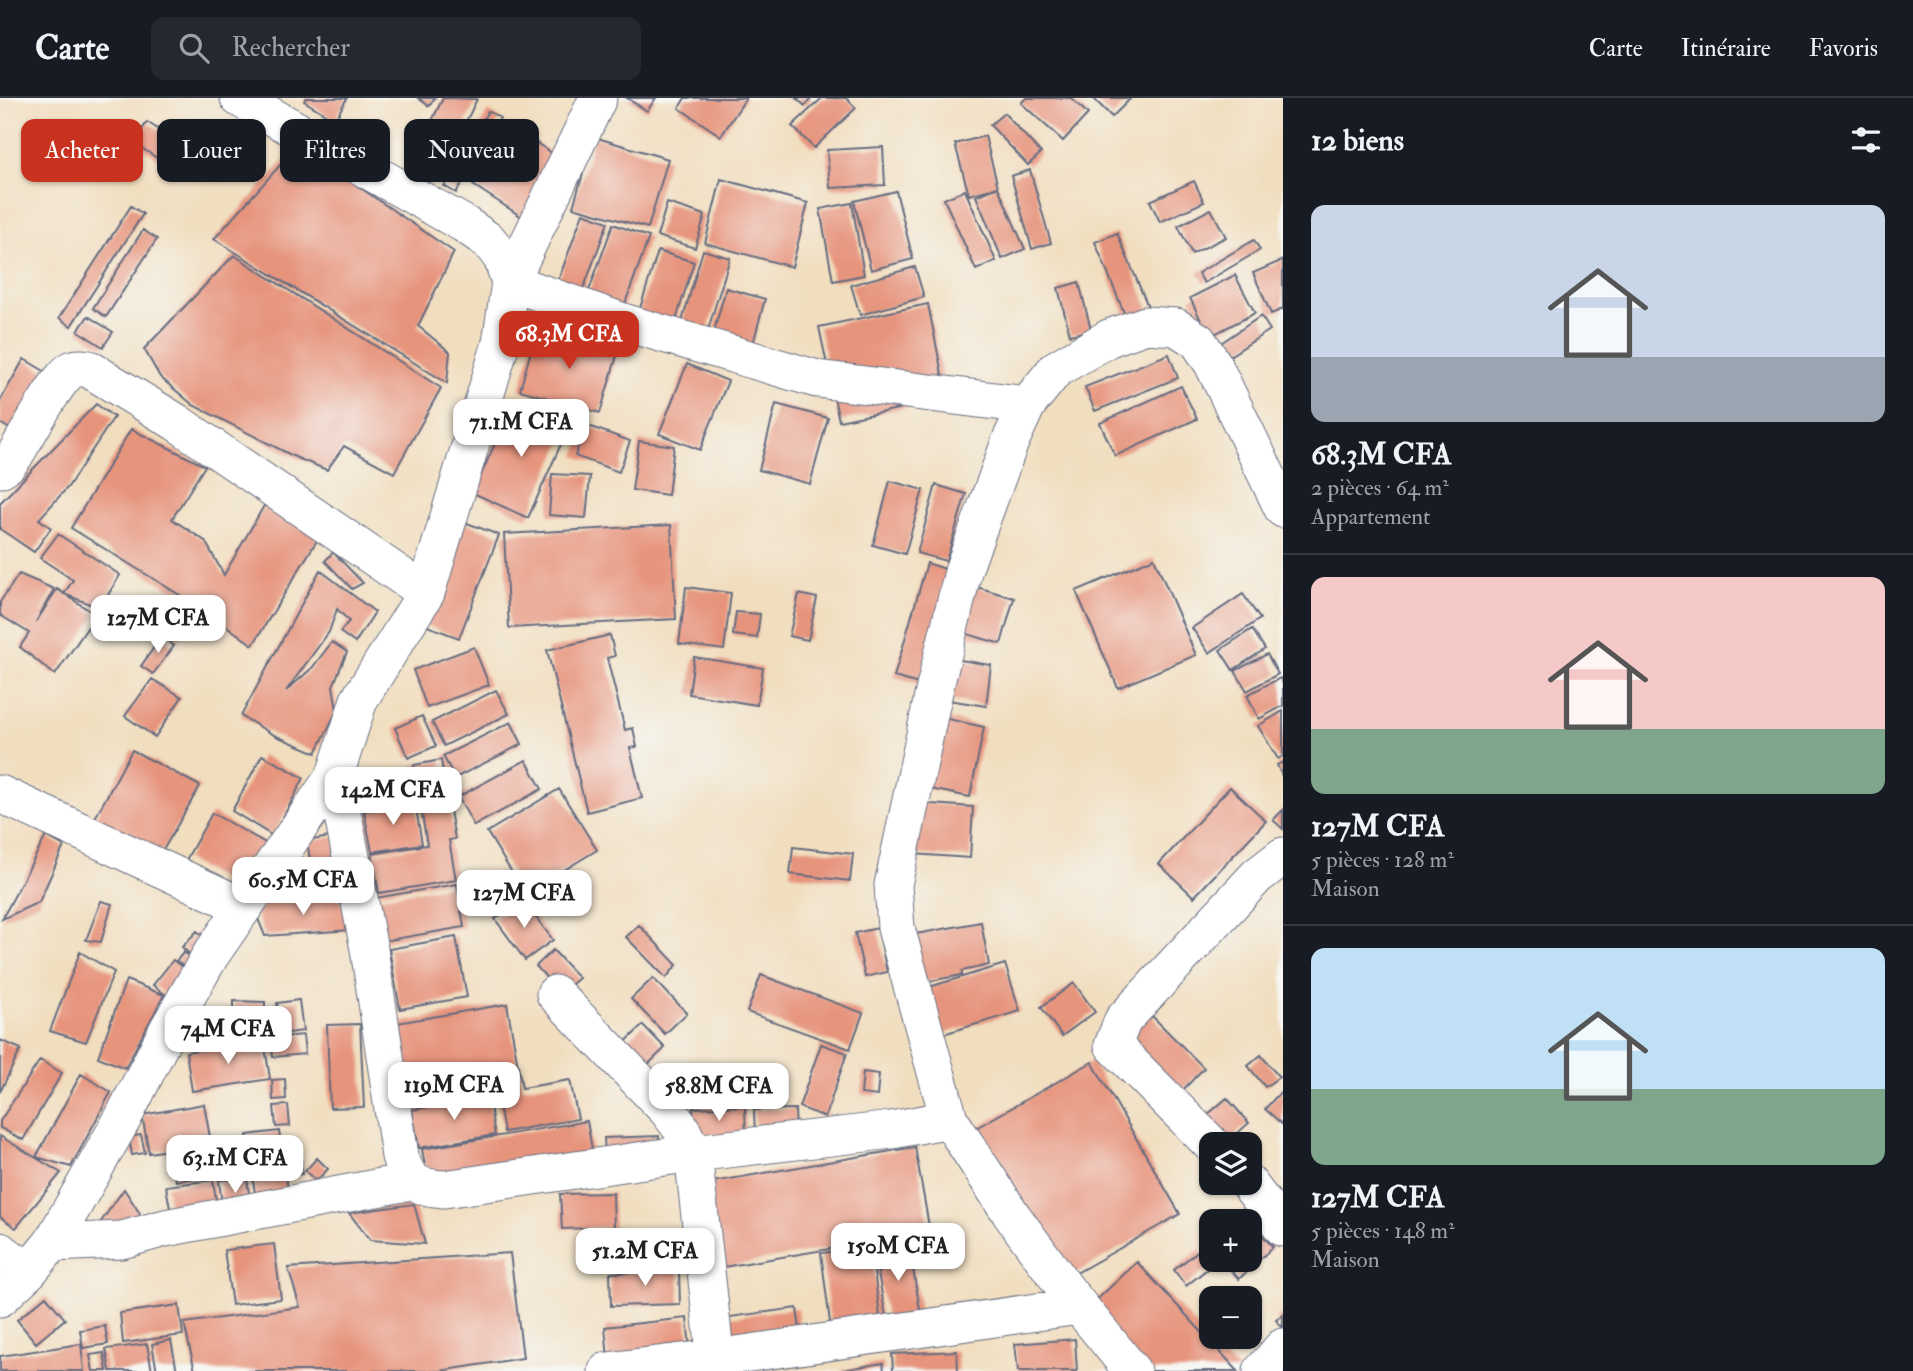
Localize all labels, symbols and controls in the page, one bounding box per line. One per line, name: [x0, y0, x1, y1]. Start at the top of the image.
search box: [151, 17, 641, 80]
text: Carte: [35, 28, 109, 69]
icon: search: [175, 29, 213, 67]
text: Rechercher: [231, 32, 350, 64]
text: Carte: [1589, 33, 1643, 64]
text: Itinéraire: [1681, 33, 1771, 64]
text: Favoris: [1809, 33, 1878, 64]
chip: Acheter: [21, 119, 143, 182]
chip: Louer: [157, 119, 266, 182]
chip: Filtres: [280, 119, 390, 182]
chip: Nouveau: [404, 119, 539, 182]
icon: filters: [1847, 121, 1885, 159]
text: 12 biens: [1311, 122, 1404, 159]
icon: home: [1535, 250, 1661, 376]
pin: 68.3M CFA: [489, 312, 649, 371]
text: 68.3M CFA: [515, 319, 623, 348]
pin: 71.1M CFA: [441, 400, 601, 459]
text: 71.1M CFA: [469, 407, 573, 436]
text: 68.3M CFA: [1311, 436, 1452, 473]
text: 2 pièces · 64 m²: [1311, 473, 1449, 502]
text: Appartement: [1311, 502, 1431, 531]
pin: 127M CFA: [86, 596, 230, 655]
text: 127M CFA: [107, 603, 209, 632]
icon: home: [1535, 622, 1661, 748]
pin: 142M CFA: [321, 768, 465, 827]
text: 142M CFA: [341, 775, 445, 804]
text: 127M CFA: [1311, 808, 1445, 845]
text: 5 pièces · 128 m²: [1311, 845, 1454, 874]
pin: 60.5M CFA: [223, 858, 383, 917]
text: 60.5M CFA: [248, 865, 358, 894]
pin: 127M CFA: [452, 870, 596, 930]
text: Maison: [1311, 874, 1380, 903]
text: 127M CFA: [473, 878, 575, 907]
icon: home: [1535, 993, 1661, 1119]
pin: 74M CFA: [163, 1006, 293, 1066]
text: 74M CFA: [181, 1014, 275, 1043]
pin: 119M CFA: [382, 1062, 526, 1122]
pin: 58.8M CFA: [639, 1063, 799, 1123]
text: 119M CFA: [404, 1070, 504, 1099]
text: 58.8M CFA: [665, 1071, 773, 1100]
map controls: [1199, 1132, 1262, 1349]
button: layers: [1199, 1132, 1262, 1195]
pin: 63.1M CFA: [155, 1136, 315, 1195]
text: 63.1M CFA: [182, 1143, 288, 1172]
text: 127M CFA: [1311, 1179, 1445, 1216]
button: +: [1199, 1209, 1262, 1272]
text: 5 pièces · 148 m²: [1311, 1216, 1455, 1245]
pin: 150M CFA: [826, 1224, 970, 1283]
pin: 51.2M CFA: [565, 1228, 725, 1288]
text: 150M CFA: [847, 1231, 949, 1260]
text: 51.2M CFA: [592, 1236, 698, 1265]
text: Maison: [1311, 1245, 1380, 1274]
button: −: [1199, 1286, 1262, 1349]

